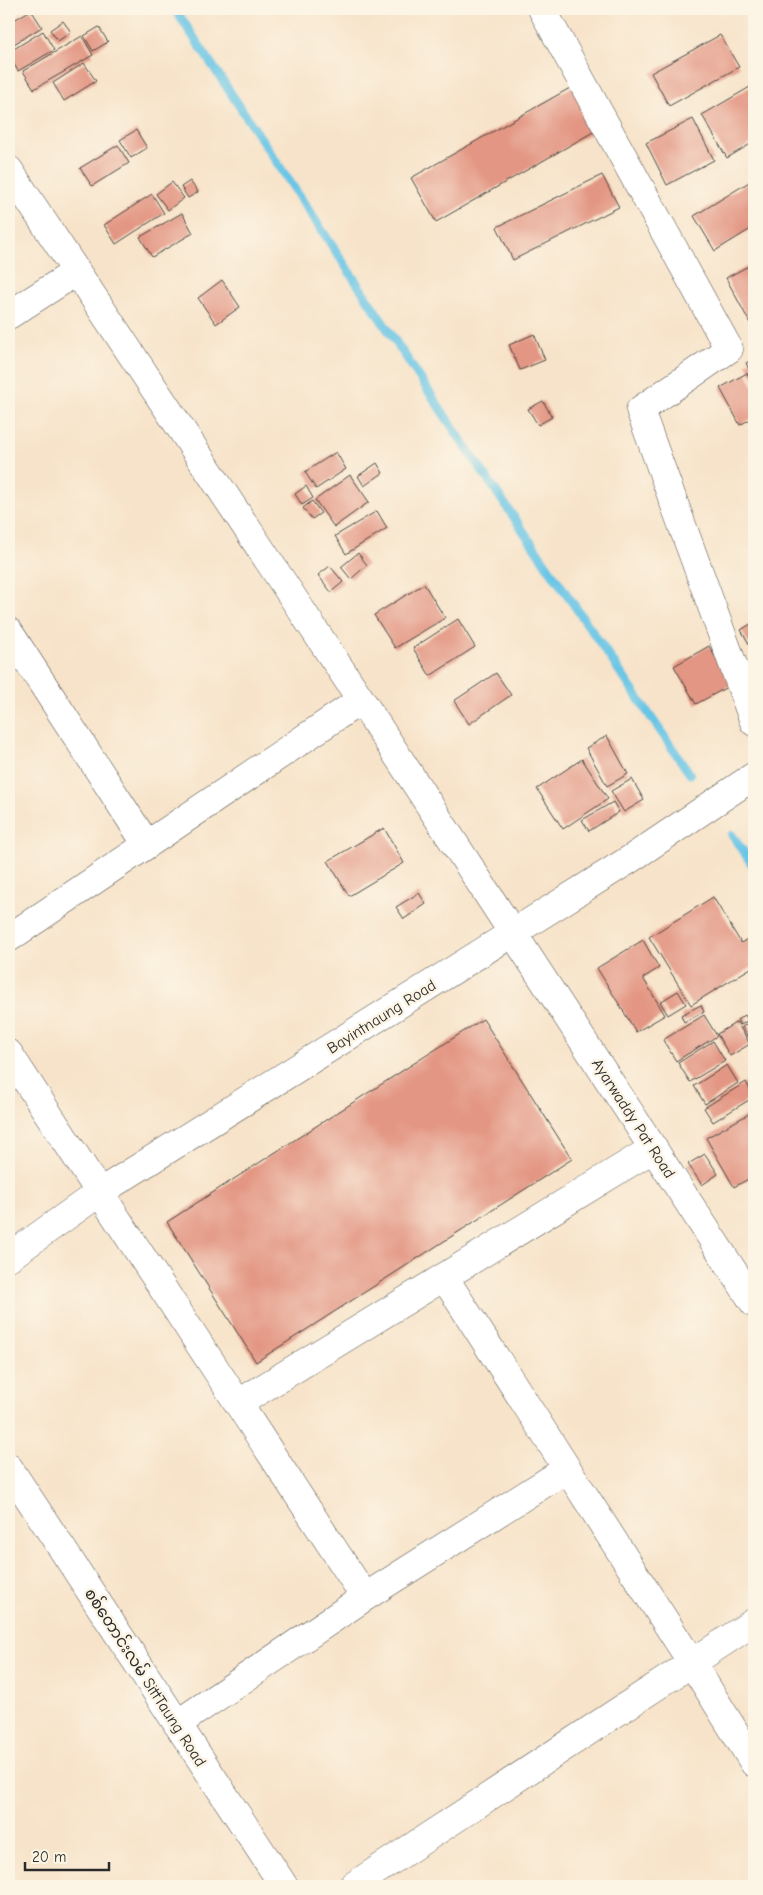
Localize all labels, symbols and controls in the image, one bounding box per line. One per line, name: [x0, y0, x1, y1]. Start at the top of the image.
street label: Bayintnaung Road: [324, 976, 439, 1058]
street label: Ayarwaddy Pat Road: [588, 1055, 679, 1182]
street label: စစ်တောင်းလမ် SittTaung Road: [81, 1583, 212, 1770]
scale bar: [25, 1840, 109, 1872]
text: 20 m: [32, 1848, 66, 1866]

